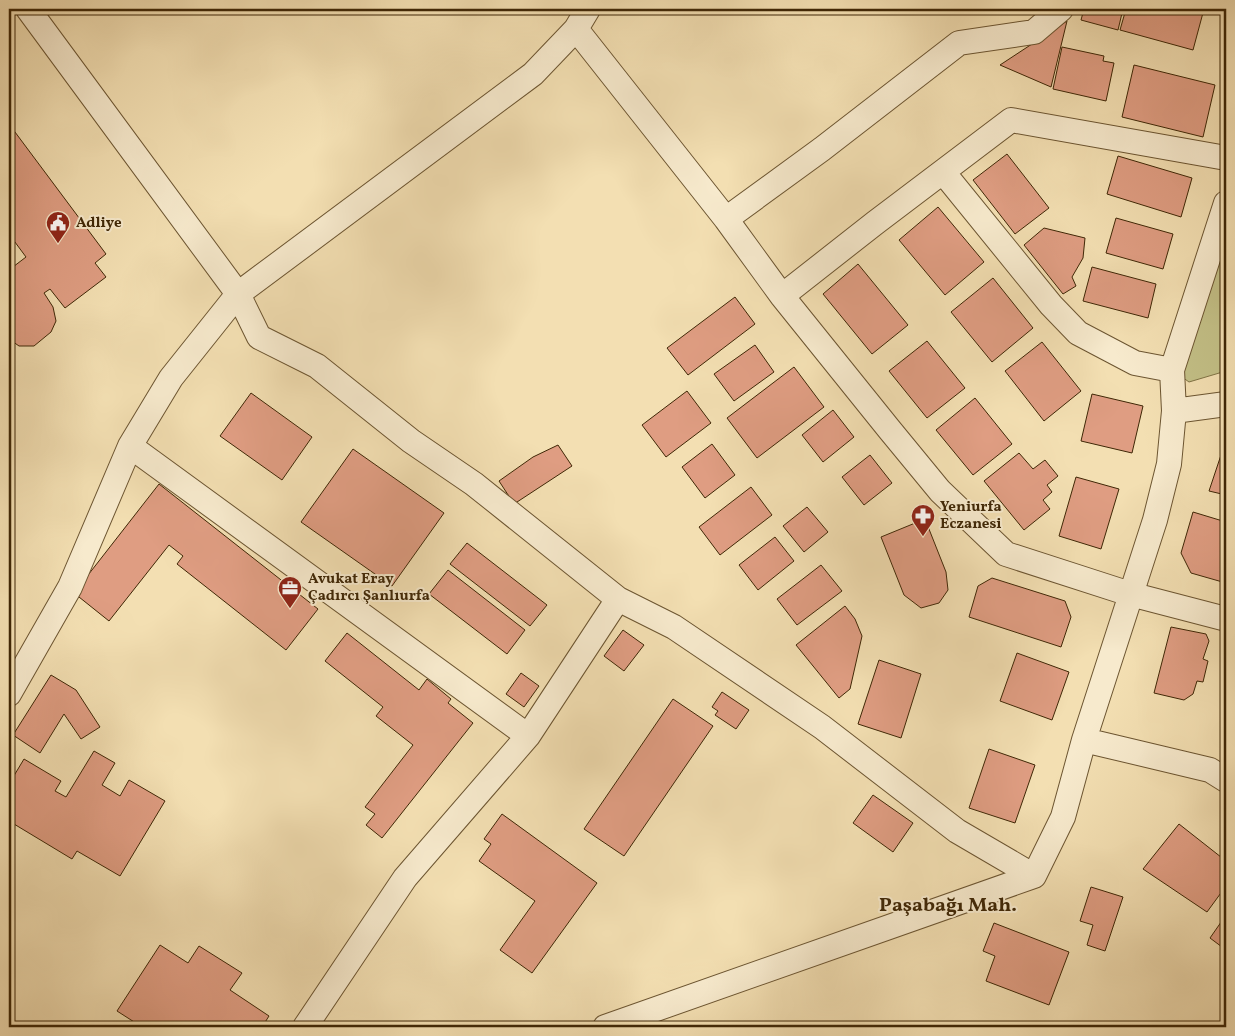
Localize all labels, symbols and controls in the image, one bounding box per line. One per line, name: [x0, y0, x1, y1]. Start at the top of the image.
public building icon: Adliye: [45, 210, 71, 244]
place label: Adliye: [76, 213, 122, 234]
place label: Yeniurfa Eczanesi: [940, 497, 1002, 535]
pharmacy icon: Yeniurfa Eczanesi: [910, 503, 936, 537]
place label: Avukat Eray Çadırcı Şanlıurfa: [308, 569, 430, 607]
office icon: Avukat Eray Çadırcı Şanlıurfa: [277, 575, 303, 609]
district label: Paşabağı Mah.: [879, 892, 1017, 920]

